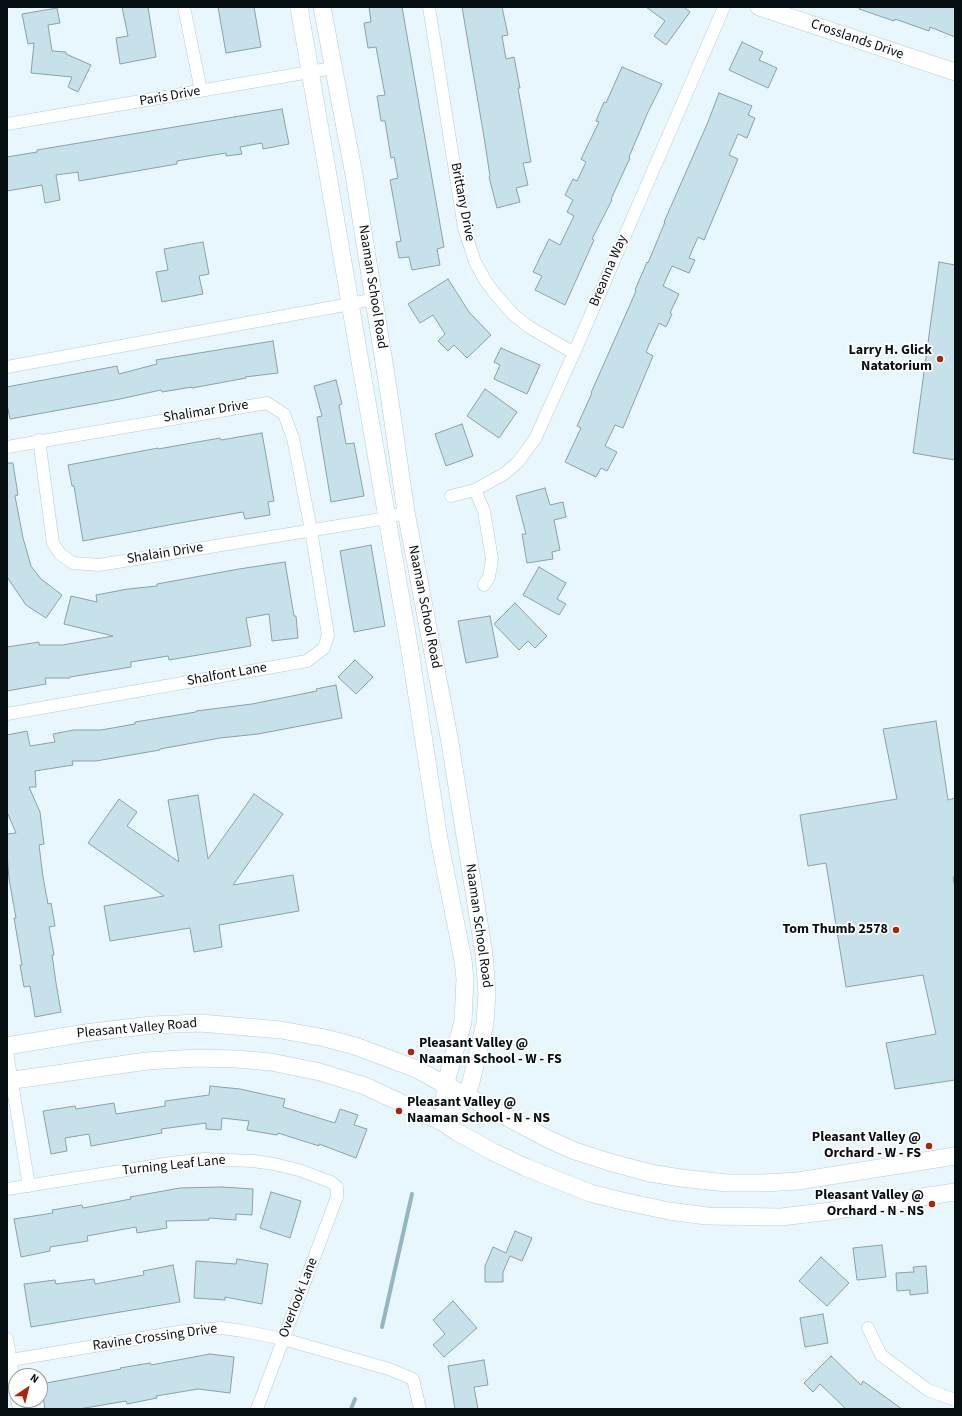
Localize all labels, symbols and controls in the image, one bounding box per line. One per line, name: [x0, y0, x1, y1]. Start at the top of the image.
street label: Crosslands Drive: [808, 16, 906, 64]
street label: Paris Drive: [138, 83, 202, 111]
street label: Brittany Drive: [446, 161, 478, 243]
street label: Naaman School Road: [354, 224, 390, 350]
street label: Breanna Way: [586, 233, 632, 309]
place label: Larry H. Glick Natatorium: [849, 343, 932, 376]
marker: Larry H. Glick Natatorium: [935, 354, 945, 364]
street label: Shalimar Drive: [162, 397, 250, 427]
street label: Shalain Drive: [126, 540, 204, 568]
street label: Naaman School Road: [404, 544, 444, 670]
street label: Shalfont Lane: [186, 660, 268, 690]
street label: Naaman School Road: [461, 863, 495, 989]
place label: Tom Thumb 2578: [783, 922, 888, 938]
marker: Tom Thumb 2578: [891, 925, 901, 935]
street label: Pleasant Valley Road: [76, 1015, 198, 1043]
place label: Pleasant Valley @ Naaman School - W - FS: [419, 1036, 562, 1068]
marker: Pleasant Valley @ Naaman School - W - FS: [406, 1047, 416, 1057]
place label: Pleasant Valley @ Naaman School - N - NS: [407, 1095, 550, 1128]
marker: Pleasant Valley @ Naaman School - N - NS: [394, 1106, 404, 1116]
place label: Pleasant Valley @ Orchard - W - FS: [812, 1130, 921, 1162]
marker: Pleasant Valley @ Orchard - W - FS: [924, 1141, 934, 1151]
street label: Turning Leaf Lane: [122, 1152, 226, 1180]
place label: Pleasant Valley @ Orchard - N - NS: [815, 1188, 924, 1220]
marker: Pleasant Valley @ Orchard - N - NS: [927, 1199, 937, 1209]
street label: Overlook Lane: [276, 1256, 322, 1340]
street label: Ravine Crossing Drive: [92, 1321, 218, 1355]
north arrow: [8, 1368, 48, 1408]
text: N: [27, 1370, 42, 1387]

